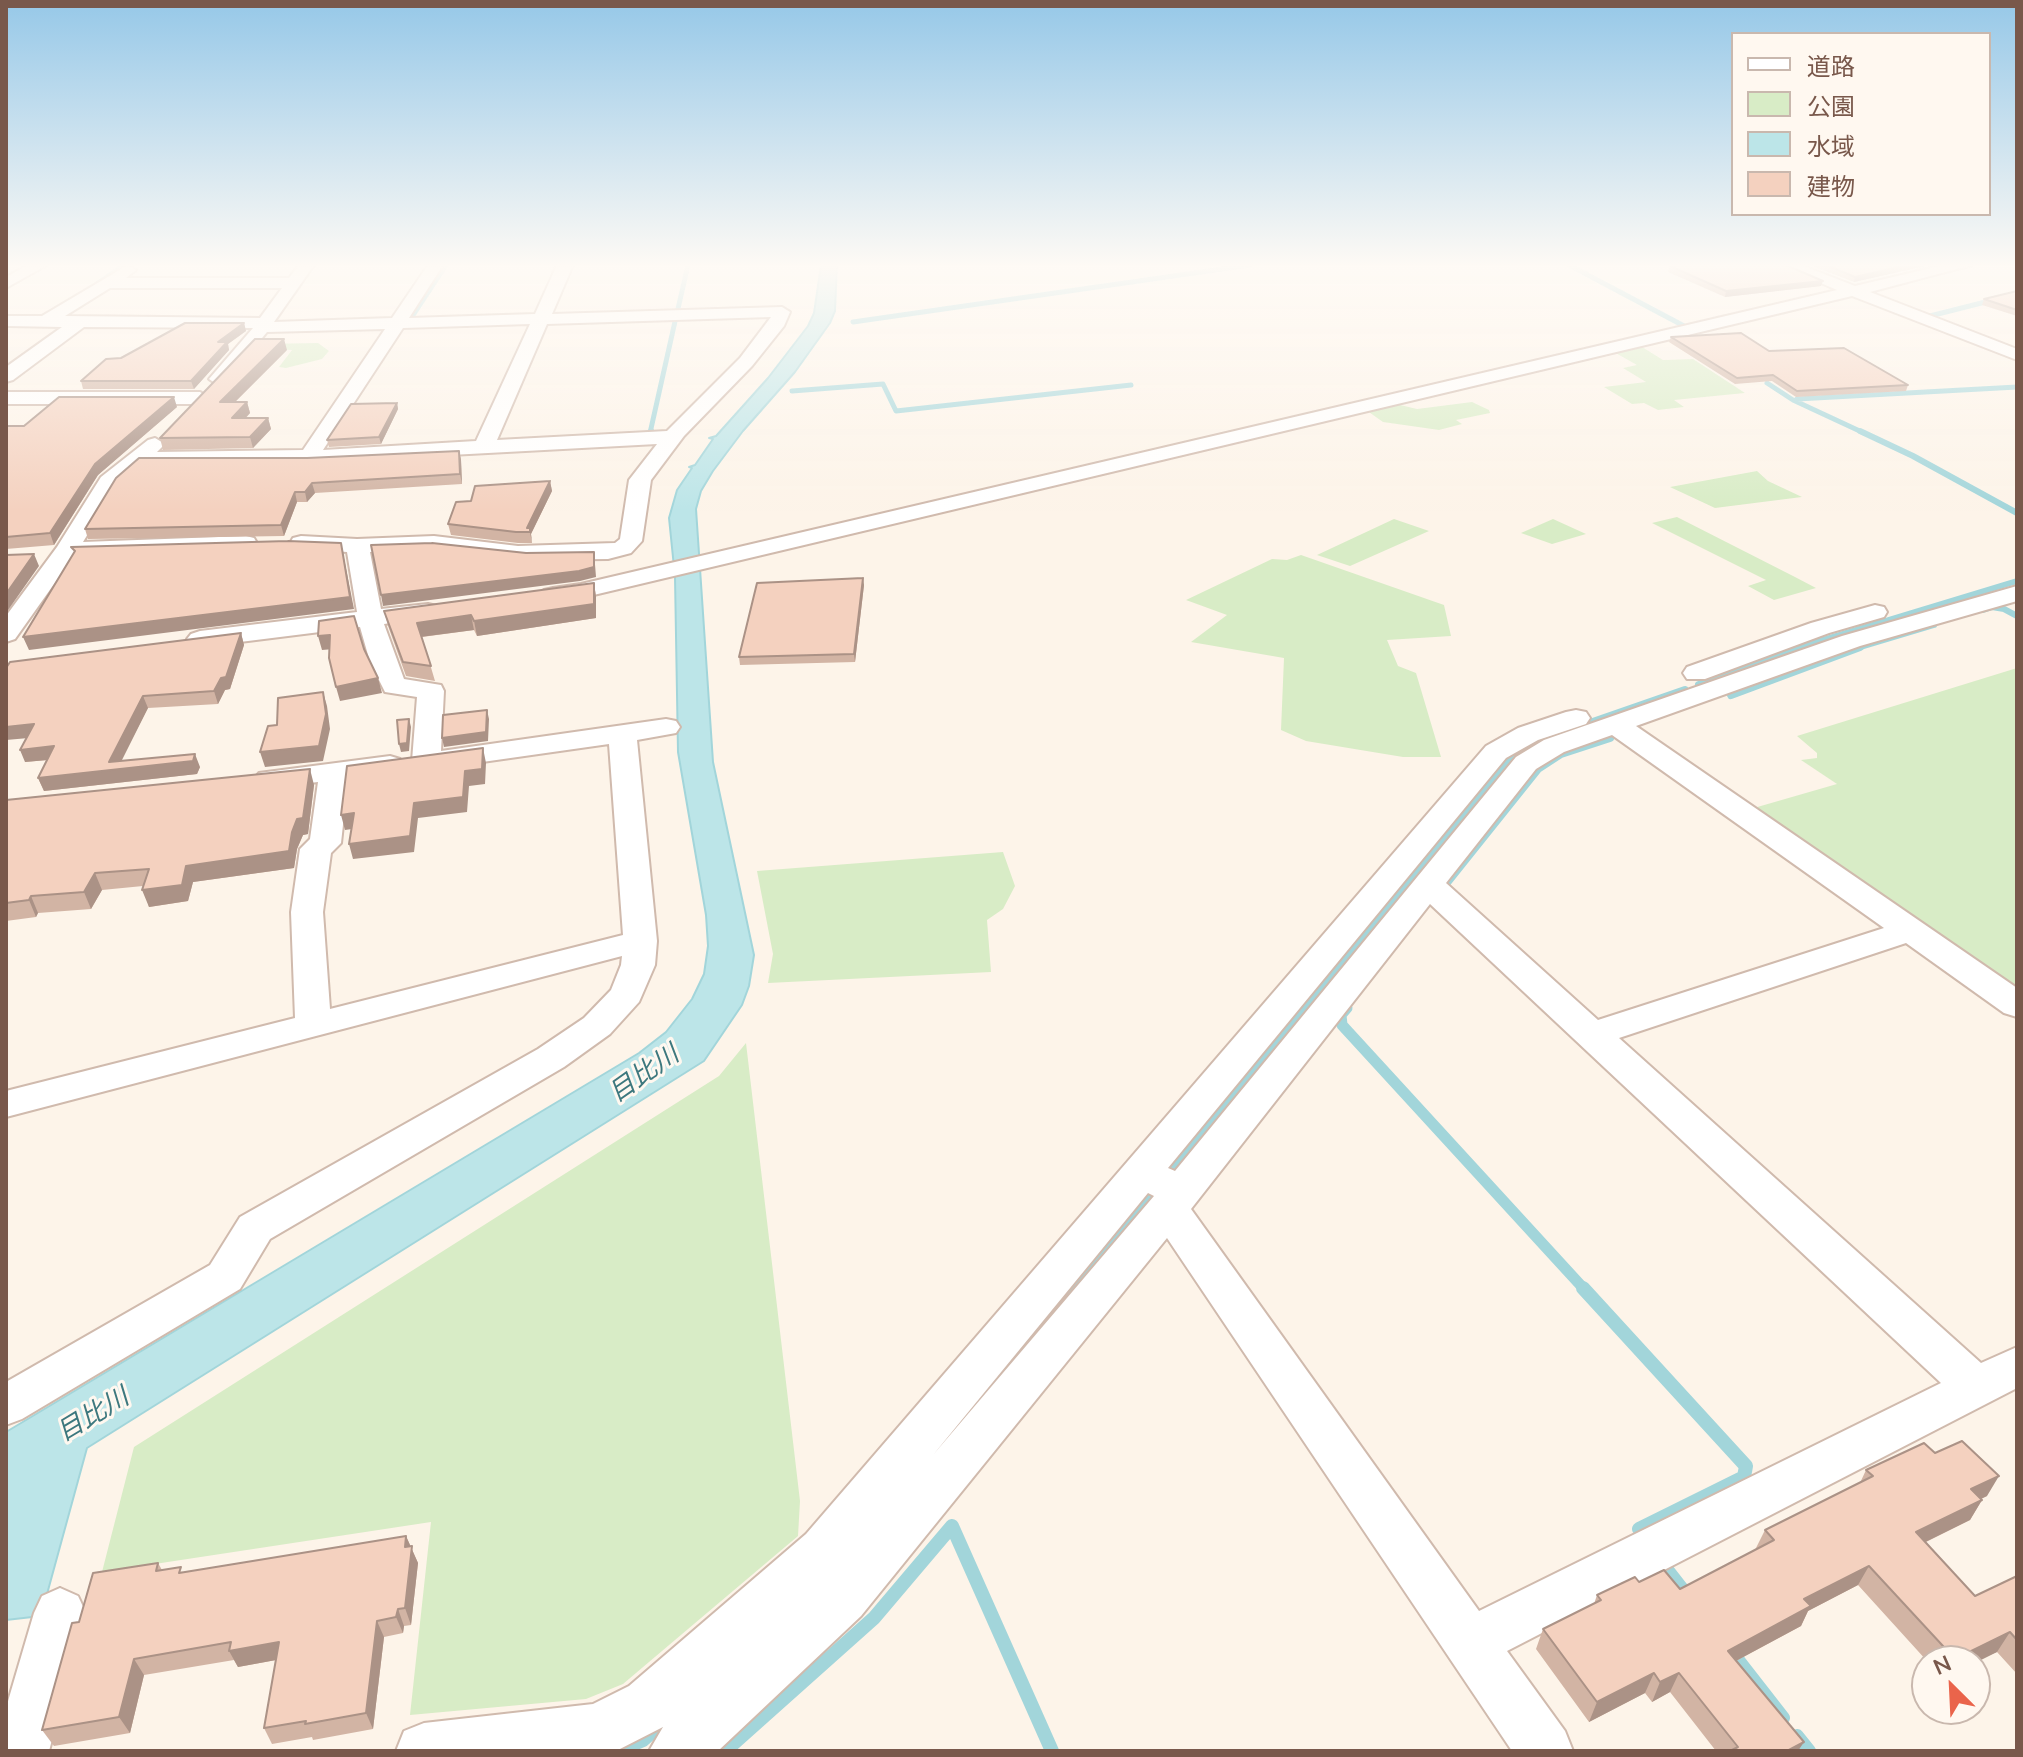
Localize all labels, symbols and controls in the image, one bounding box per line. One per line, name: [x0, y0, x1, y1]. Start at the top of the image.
legend: [1731, 32, 1991, 216]
text: 道路: [1807, 51, 1855, 81]
text: 公園: [1807, 91, 1855, 121]
text: 水域: [1807, 131, 1855, 161]
text: 建物: [1807, 171, 1855, 201]
water label: 目比川: [603, 1039, 685, 1109]
water label: 目比川: [52, 1382, 134, 1448]
north arrow: [1911, 1645, 1991, 1725]
text: N: [1929, 1649, 1955, 1681]

